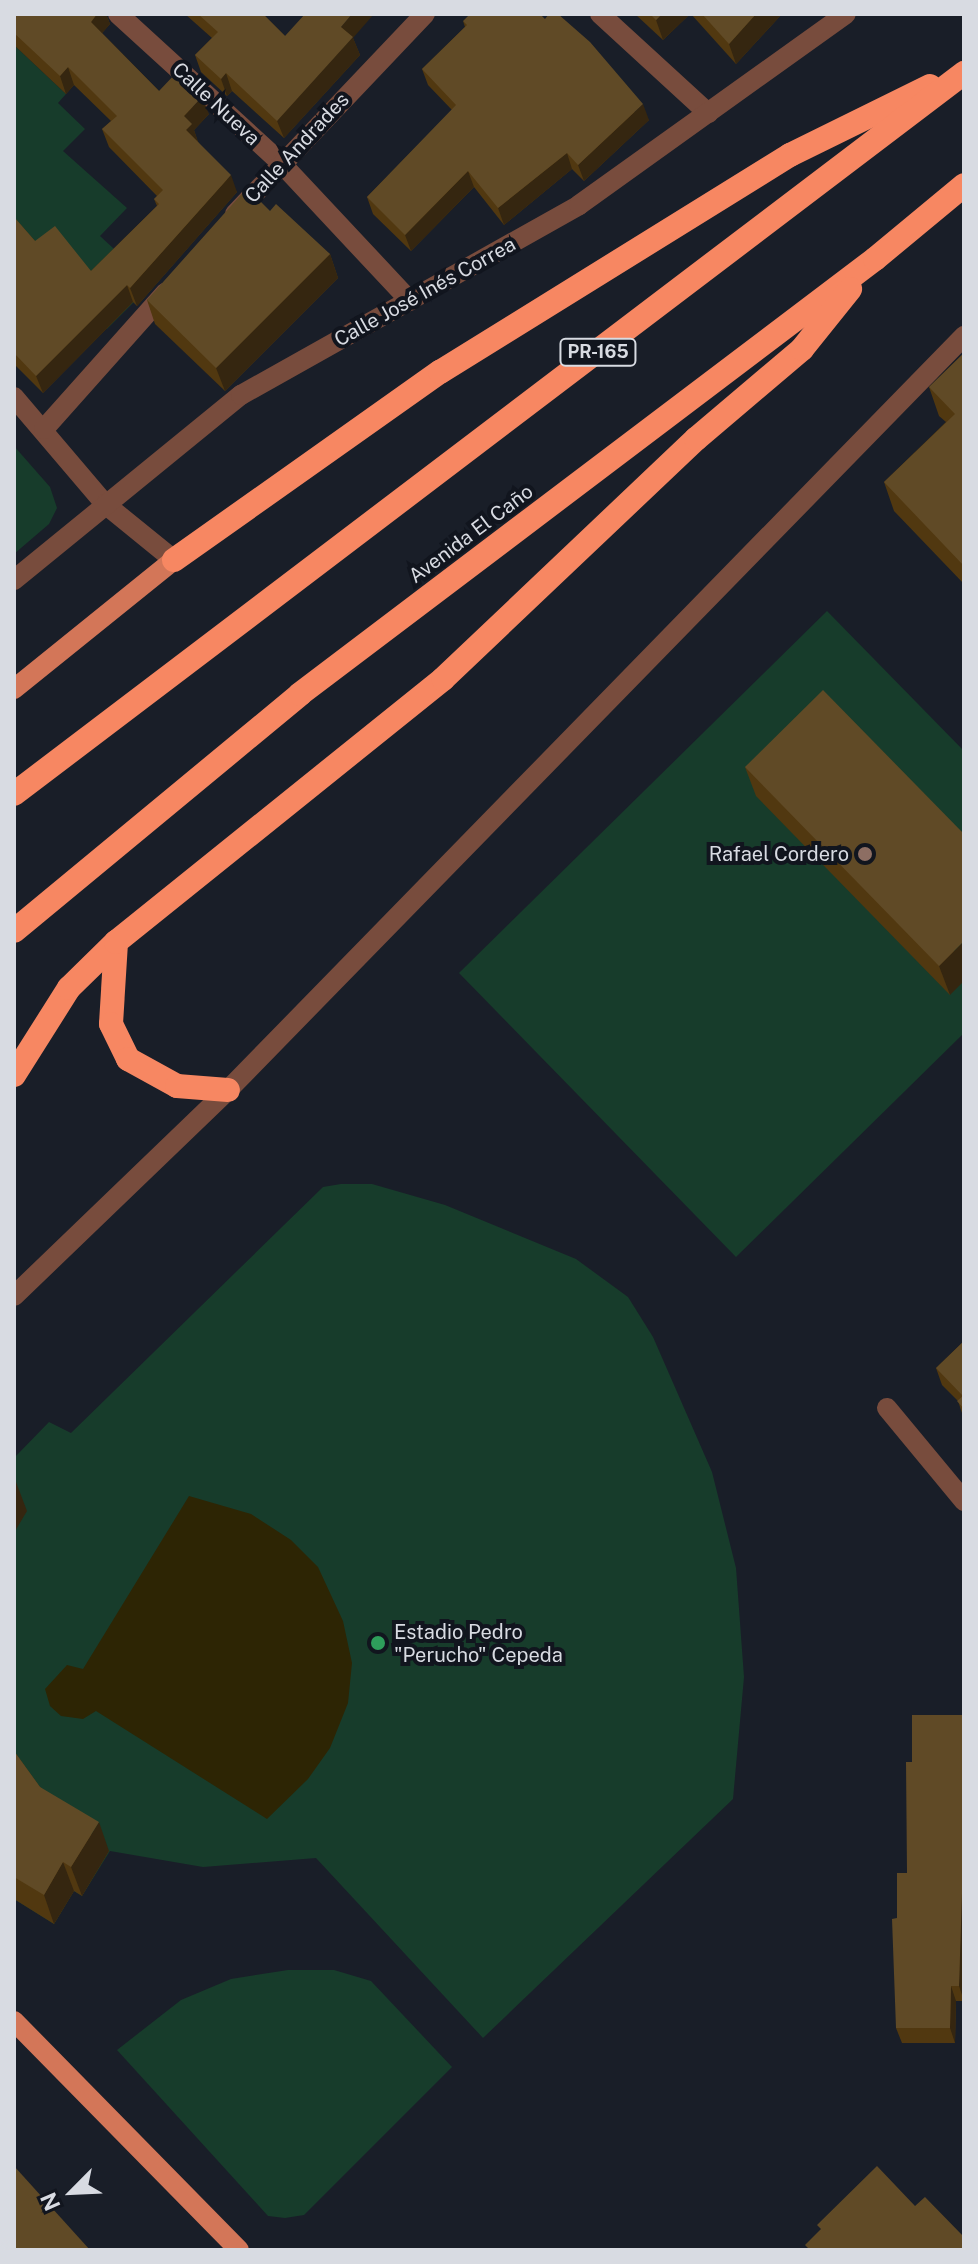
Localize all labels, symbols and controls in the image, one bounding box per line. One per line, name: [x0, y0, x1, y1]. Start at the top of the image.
street label: Calle Nueva: [167, 57, 265, 151]
street label: Calle Andrades: [240, 88, 354, 208]
street label: Calle José Inés Correa: [330, 232, 520, 352]
road number: PR-165: [558, 338, 638, 366]
street label: Avenida El Caño: [404, 480, 538, 588]
place label: Rafael Cordero: [709, 842, 849, 866]
marker: Rafael Cordero: [856, 845, 874, 863]
place label: Estadio Pedro "Perucho" Cepeda: [394, 1620, 563, 1667]
marker: Estadio Pedro "Perucho" Cepeda: [369, 1634, 387, 1652]
north arrow: [32, 2152, 112, 2232]
text: N: [35, 2189, 65, 2215]

